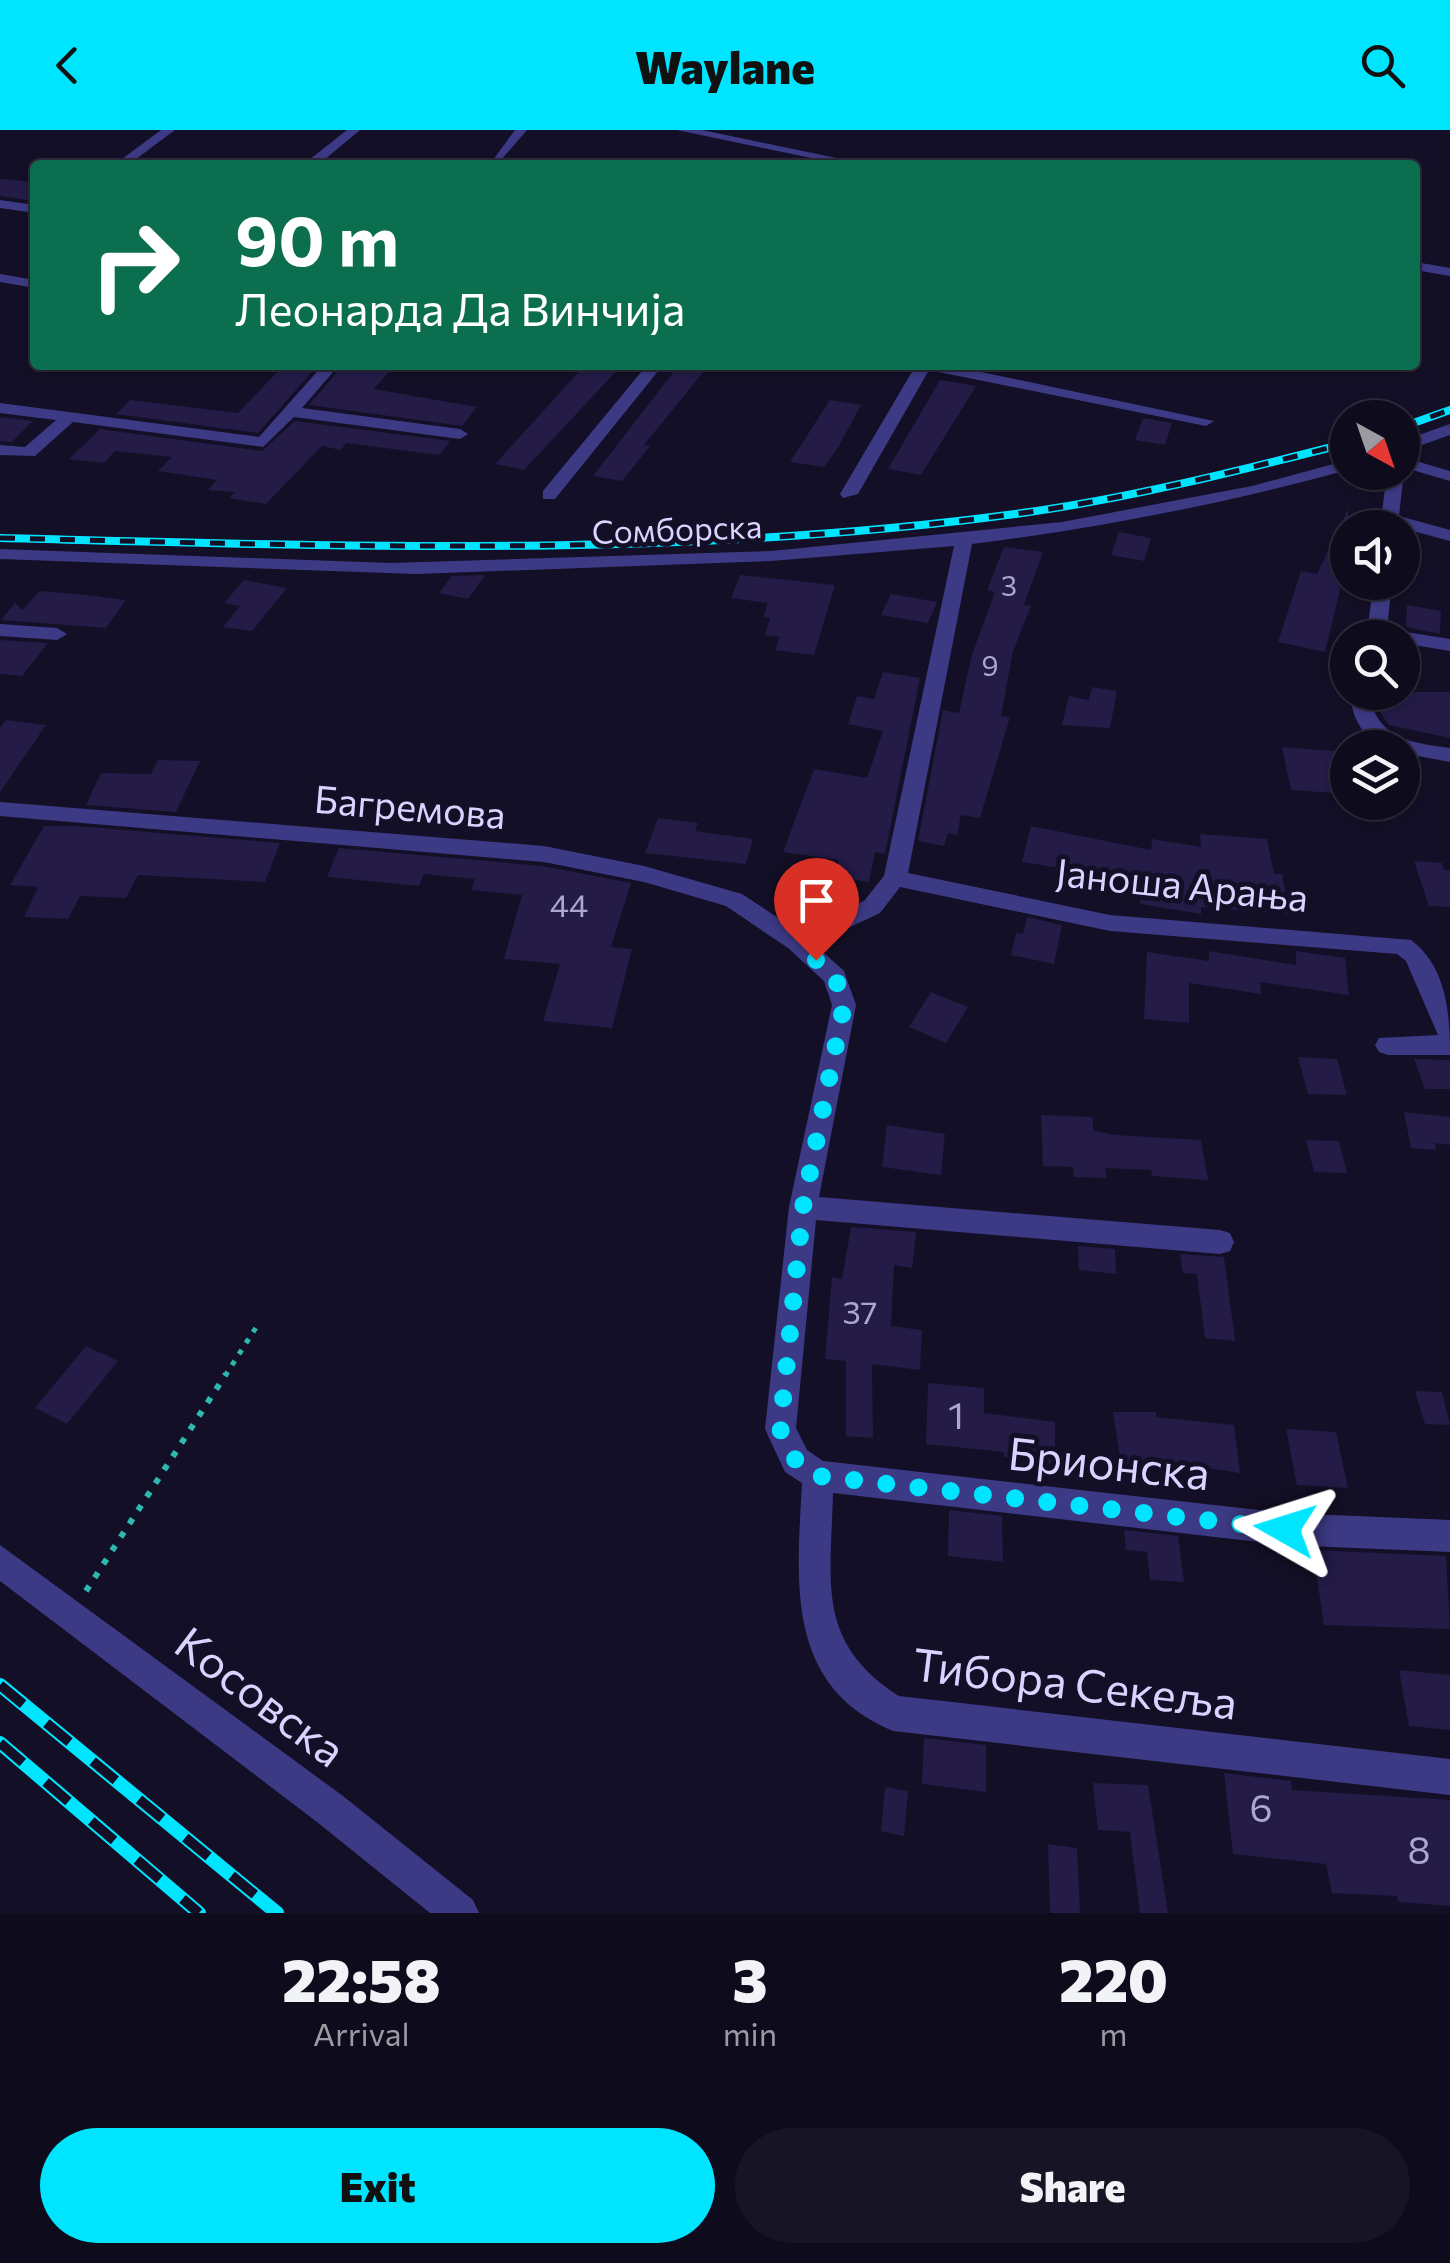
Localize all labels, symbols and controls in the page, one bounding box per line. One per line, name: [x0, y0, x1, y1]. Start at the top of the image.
icon: back: [40, 38, 95, 93]
text: Waylane: [635, 38, 815, 93]
icon: search: [1355, 38, 1410, 93]
text: 90 m: [235, 195, 399, 280]
icon: right: [70, 200, 200, 330]
text: Леонарда Да Винчија: [235, 280, 685, 335]
north arrow: [1330, 400, 1420, 490]
map controls: [1330, 400, 1420, 820]
street label: Сомборска: [591, 505, 763, 551]
button: sound: [1330, 510, 1420, 600]
house number: 3: [1001, 568, 1017, 602]
button: search: [1330, 620, 1420, 710]
house number: 9: [982, 648, 999, 682]
button: layers: [1330, 730, 1420, 820]
street label: Багремова: [313, 774, 508, 837]
street label: Јаноша Арања: [1054, 847, 1311, 920]
pin: [774, 858, 859, 961]
icon: arrive: [789, 873, 844, 928]
house number: 44: [550, 884, 588, 924]
house number: 37: [842, 1291, 878, 1331]
house number: 1: [948, 1390, 964, 1437]
street label: Брионска: [1006, 1424, 1213, 1499]
position arrow: [1233, 1477, 1337, 1581]
street label: Косовска: [166, 1613, 357, 1777]
street label: Тибора Секеља: [910, 1634, 1240, 1729]
house number: 6: [1249, 1783, 1273, 1830]
house number: 8: [1407, 1825, 1431, 1872]
text: 22:58: [282, 1941, 441, 2014]
text: 3: [732, 1941, 768, 2014]
text: 220: [1059, 1941, 1168, 2014]
text: Arrival: [313, 2013, 410, 2053]
text: min: [723, 2013, 777, 2053]
text: m: [1100, 2013, 1128, 2053]
button: Exit: [40, 2128, 715, 2243]
button: Share: [735, 2128, 1410, 2243]

